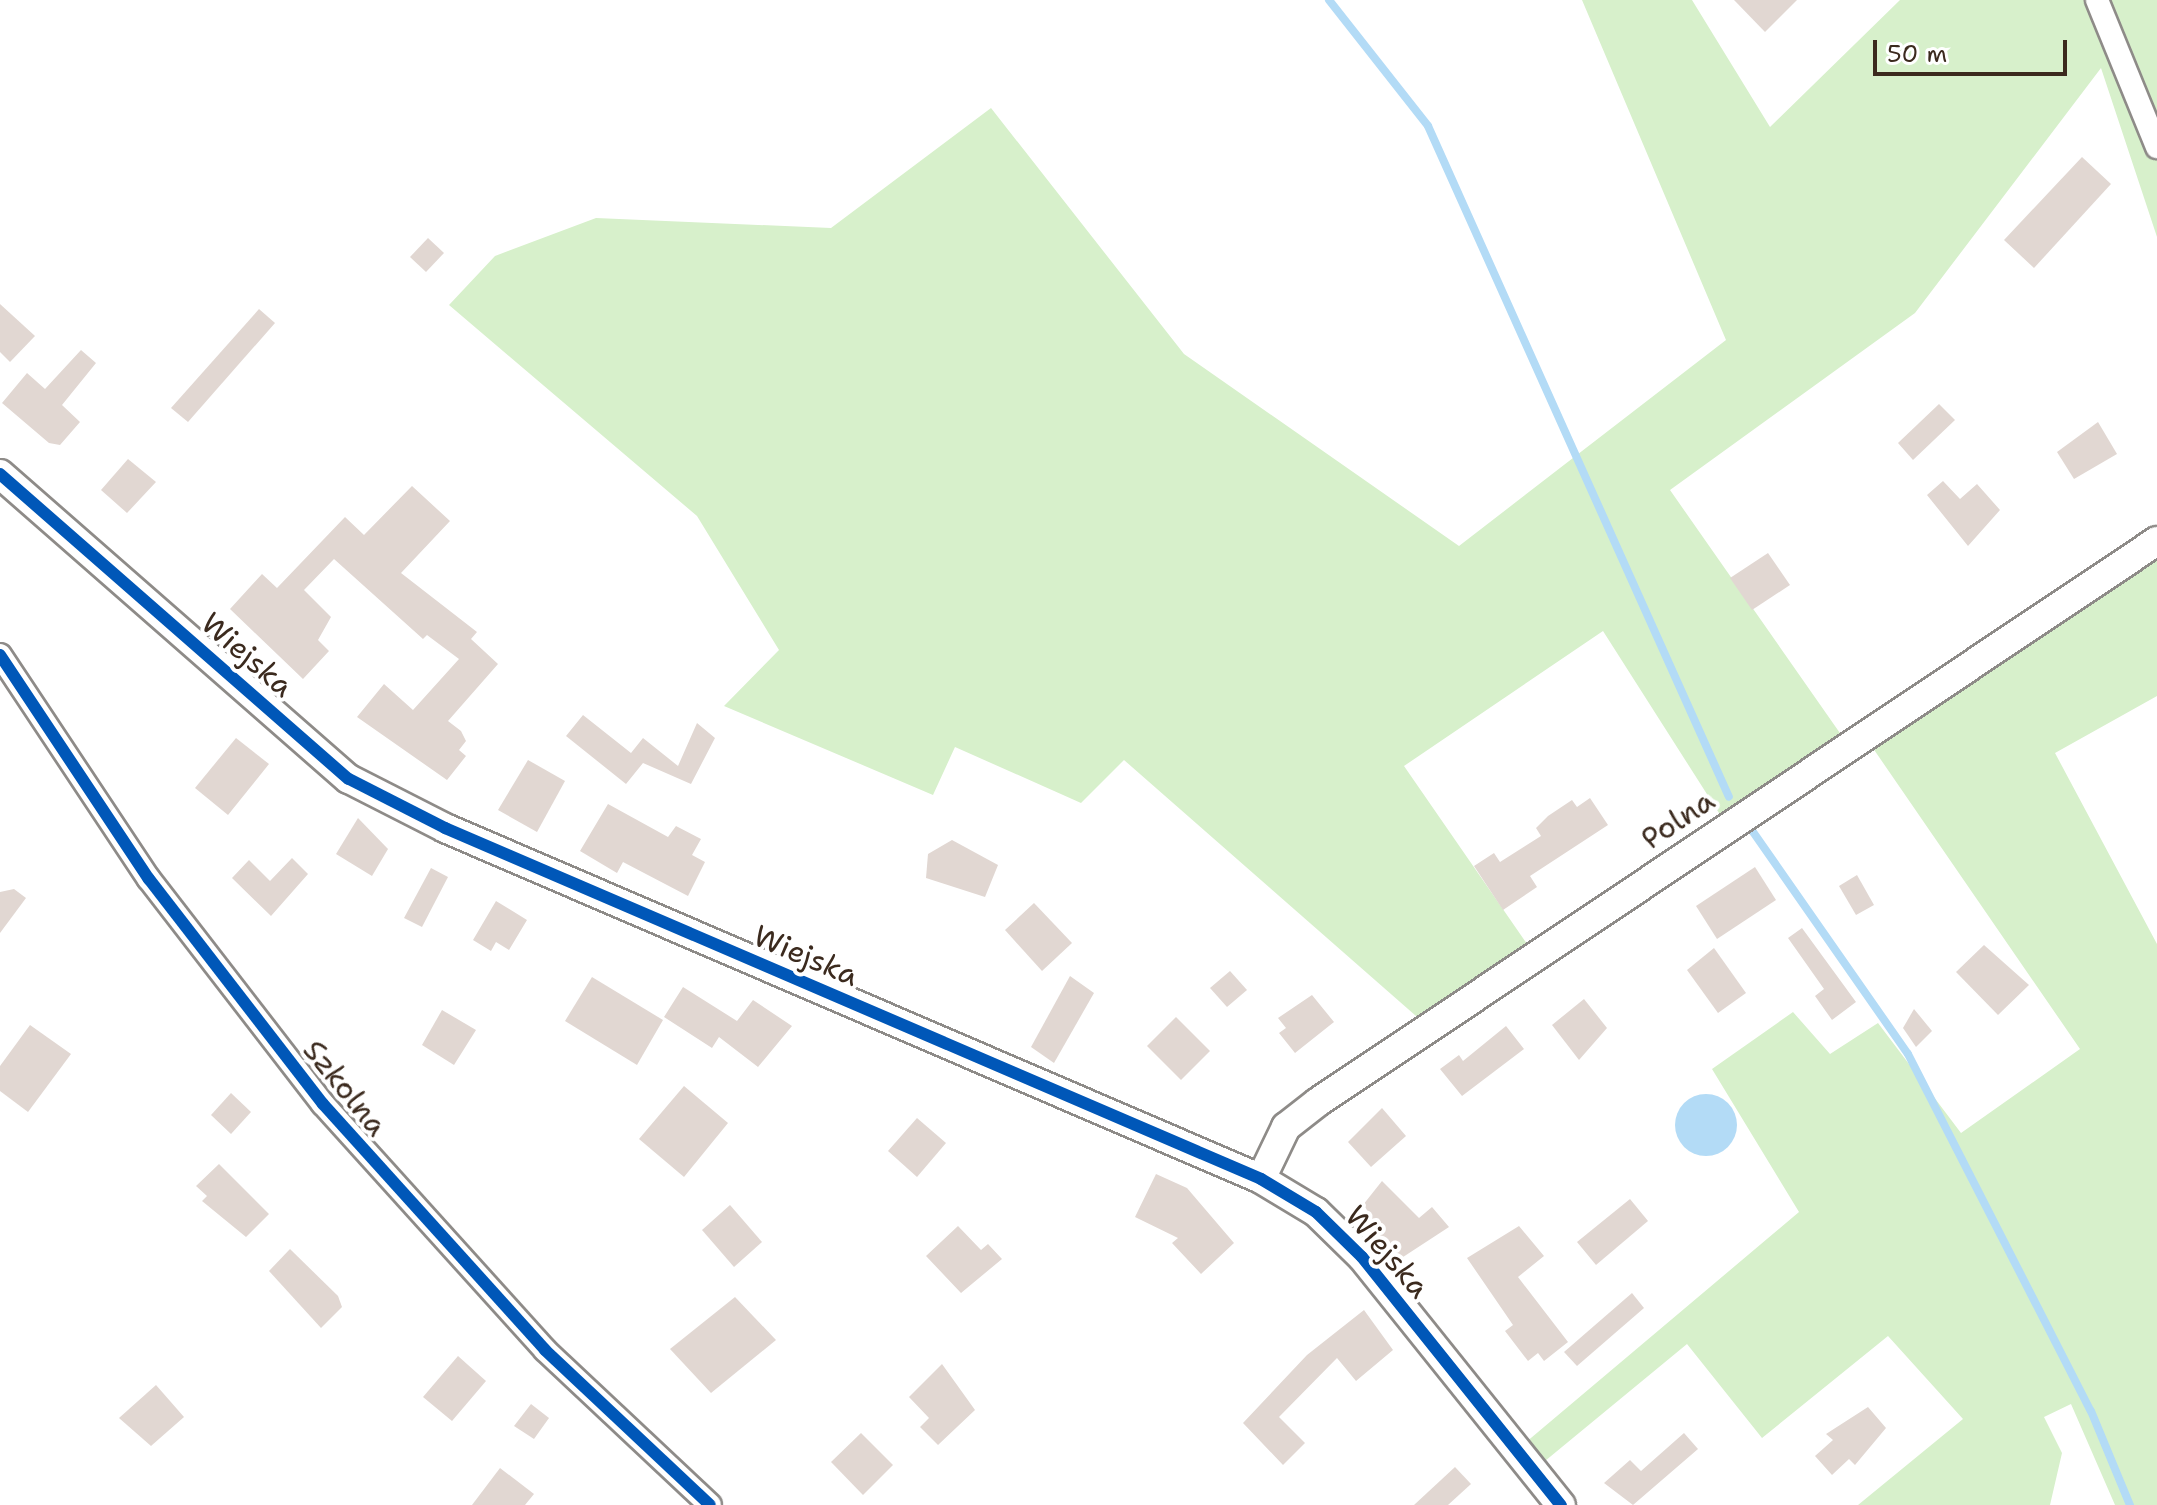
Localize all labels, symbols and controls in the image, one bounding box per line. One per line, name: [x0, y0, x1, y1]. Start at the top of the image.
scale bar: [1877, 24, 2071, 74]
text: 50 m: [1887, 38, 1947, 70]
street label: Wiejska: [194, 605, 300, 705]
street label: Polna: [1635, 783, 1721, 857]
street label: Wiejska: [748, 918, 864, 994]
street label: Szkolna: [295, 1033, 395, 1143]
street label: Wiejska: [1337, 1199, 1437, 1305]

